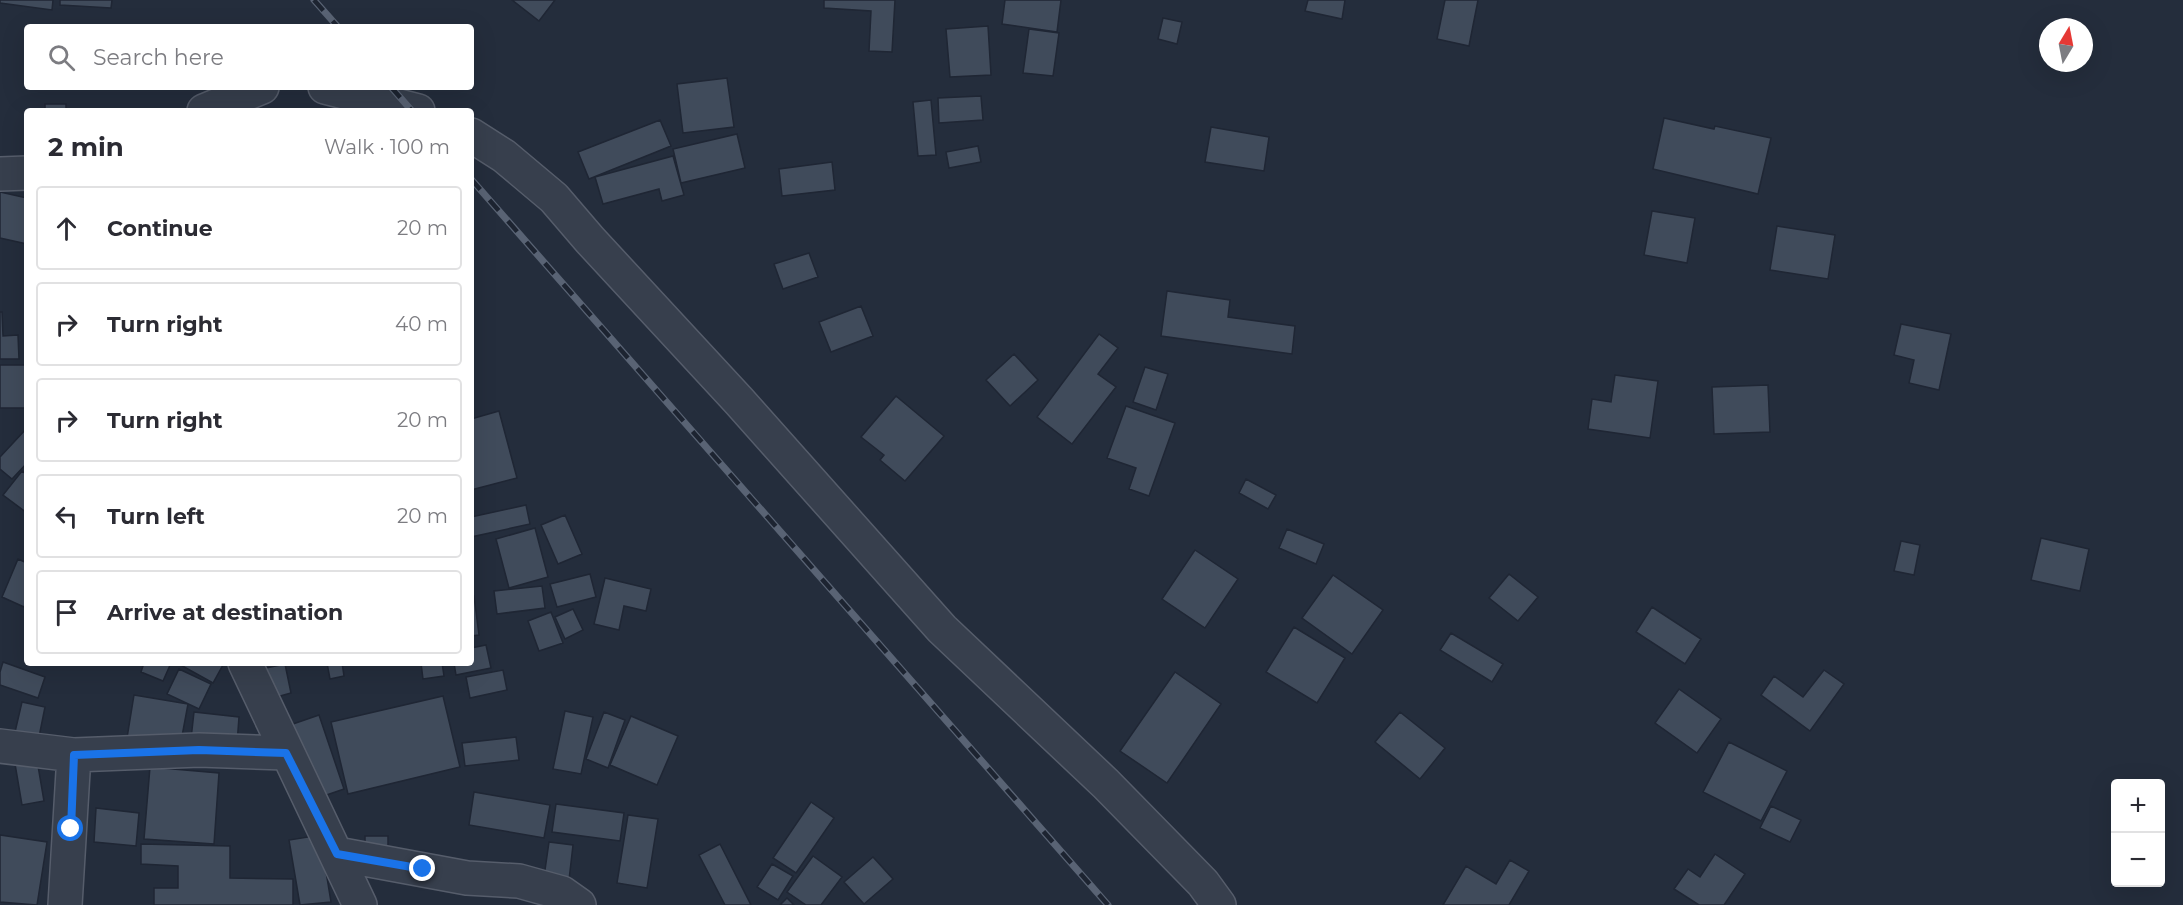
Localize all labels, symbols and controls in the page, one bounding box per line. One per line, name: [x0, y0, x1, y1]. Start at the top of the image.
north arrow: [2039, 18, 2093, 72]
search box: [24, 24, 474, 90]
icon: search: [45, 41, 78, 74]
text: Search here: [93, 44, 224, 71]
text: 2 min: [48, 131, 124, 163]
text: Walk · 100 m: [324, 135, 450, 159]
icon: ahead: [50, 212, 83, 245]
text: Continue: [107, 215, 213, 242]
text: 20 m: [397, 216, 448, 240]
icon: right: [50, 308, 83, 341]
text: Turn right: [107, 311, 222, 338]
text: 40 m: [395, 312, 448, 336]
icon: right: [50, 404, 83, 437]
text: Turn right: [107, 407, 222, 434]
text: 20 m: [397, 408, 448, 432]
icon: left: [50, 500, 83, 533]
text: Turn left: [107, 503, 205, 530]
text: 20 m: [397, 504, 448, 528]
icon: arrive: [50, 596, 83, 629]
text: Arrive at destination: [107, 599, 343, 626]
map controls: [2111, 779, 2165, 887]
button: +: [2111, 779, 2165, 833]
route start: [57, 815, 83, 841]
button: −: [2111, 833, 2165, 887]
route end: [409, 855, 435, 881]

